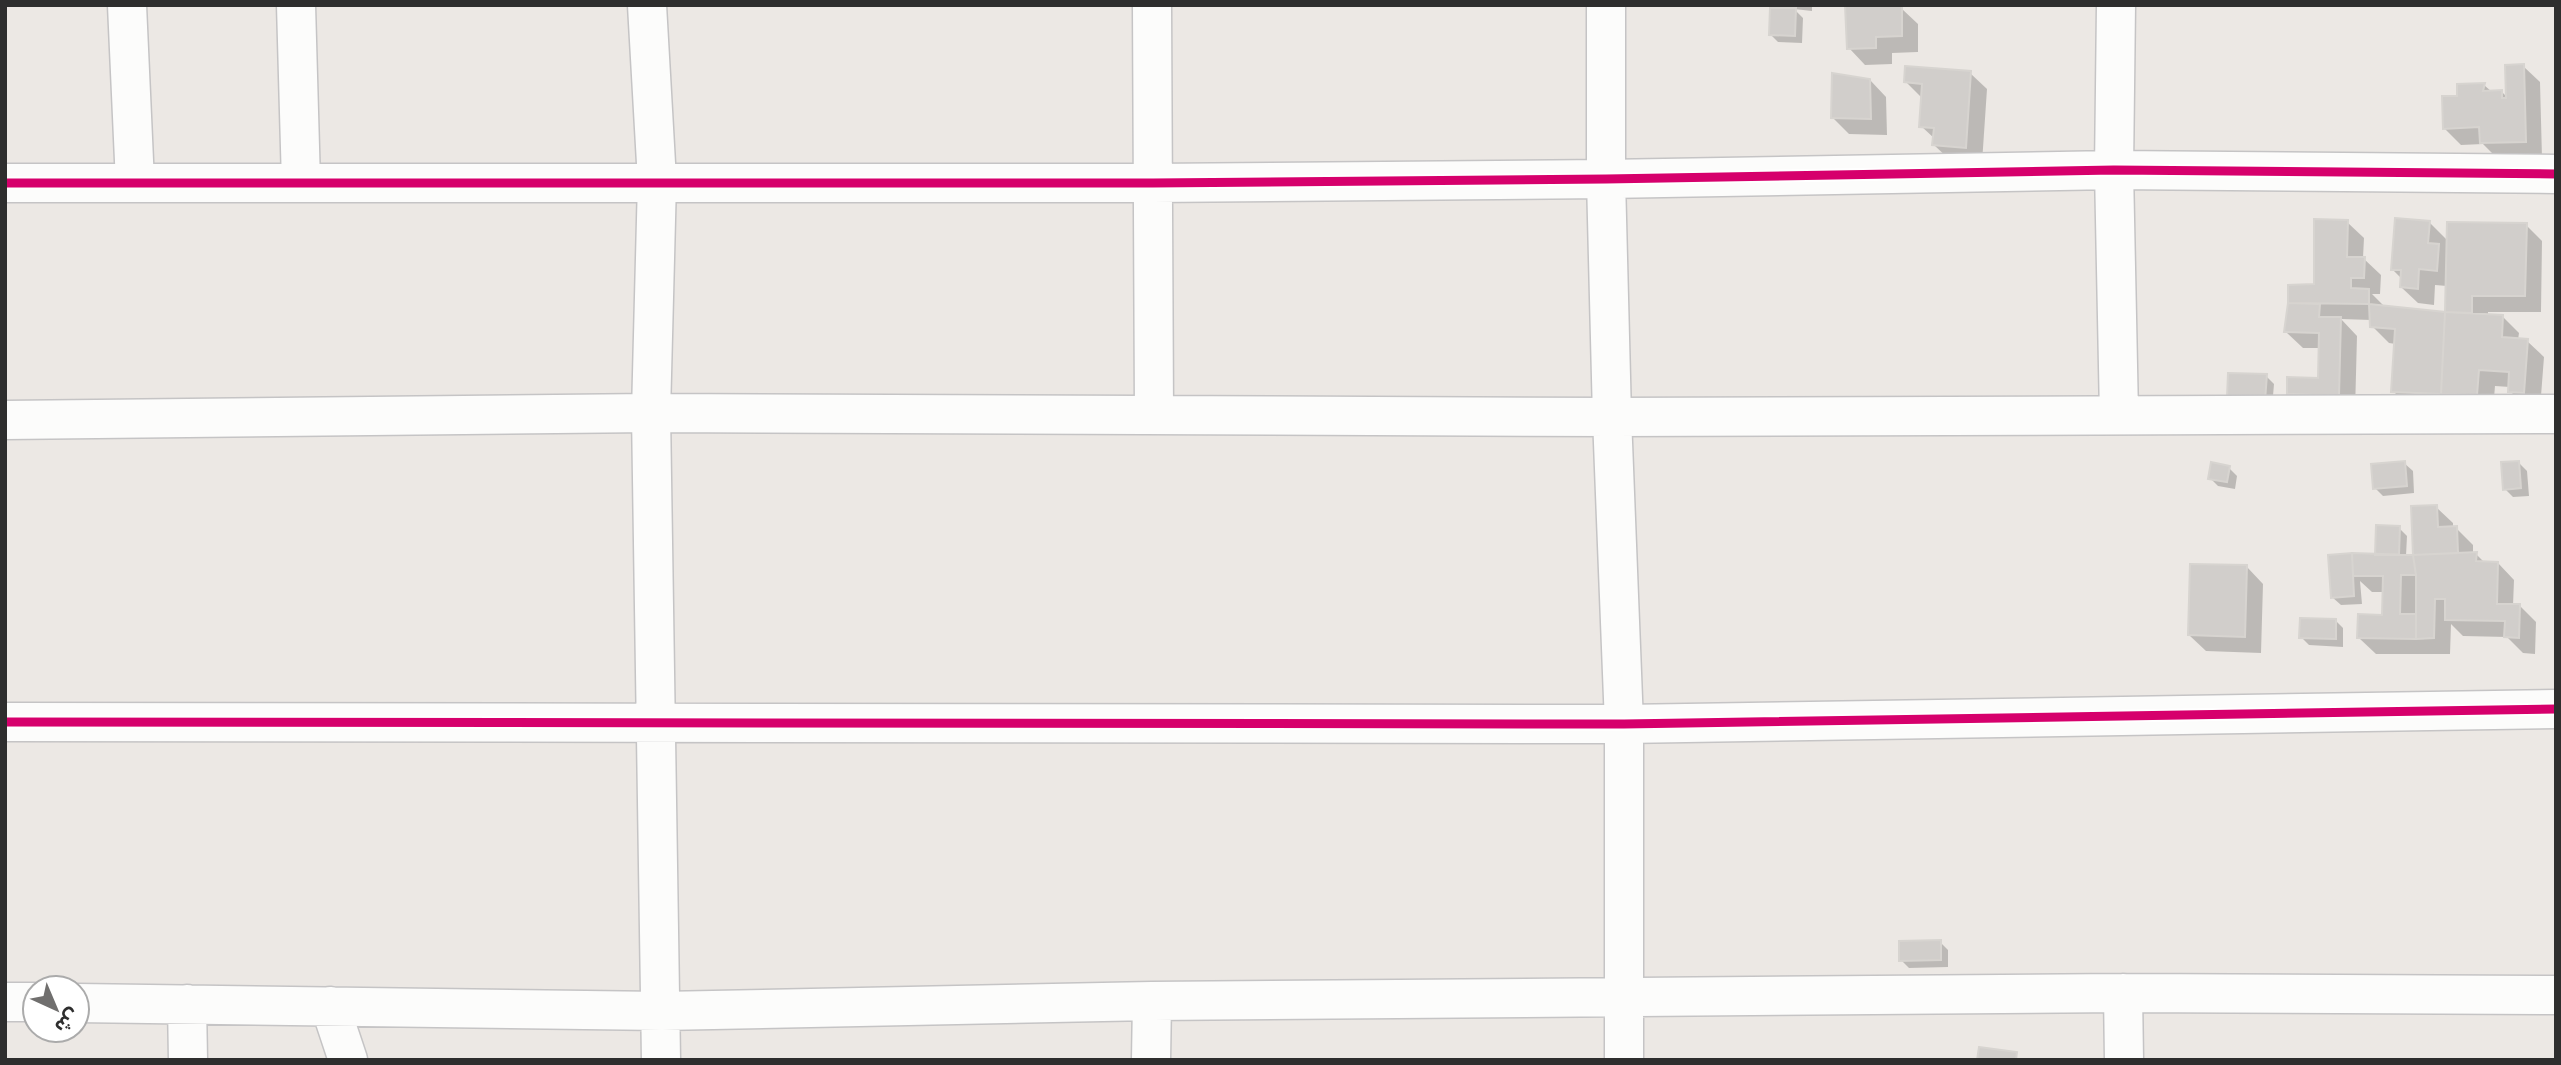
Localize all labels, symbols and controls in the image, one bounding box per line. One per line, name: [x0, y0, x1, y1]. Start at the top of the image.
north arrow: [21, 974, 91, 1044]
text: ش: [50, 1004, 85, 1038]

